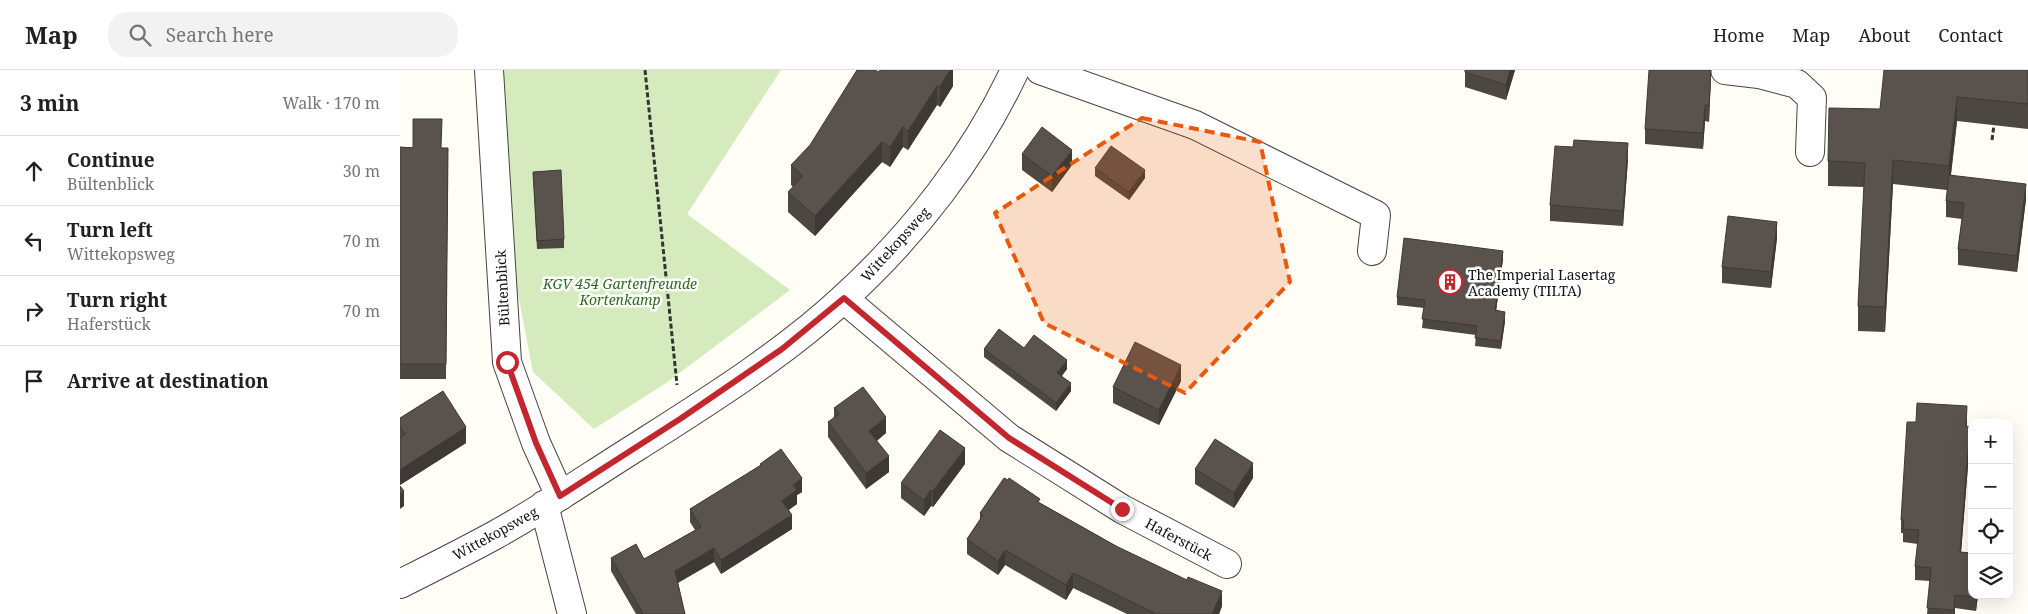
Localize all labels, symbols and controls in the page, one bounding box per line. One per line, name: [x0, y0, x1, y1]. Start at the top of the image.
search box: [108, 12, 458, 57]
text: Map: [25, 18, 78, 51]
icon: search: [126, 21, 154, 49]
text: Search here: [166, 22, 274, 48]
text: Home: [1713, 23, 1764, 47]
text: Map: [1792, 23, 1830, 47]
text: About: [1858, 23, 1910, 47]
text: Contact: [1938, 23, 2003, 47]
text: 3 min: [20, 89, 79, 117]
text: Walk · 170 m: [283, 92, 380, 114]
text: Continue: [67, 147, 155, 173]
icon: ahead: [20, 157, 48, 185]
text: 30 m: [343, 160, 380, 182]
text: Bültenblick: [67, 173, 154, 195]
street label: Wittekopsweg: [856, 202, 934, 285]
text: Turn left: [67, 217, 153, 243]
icon: left: [20, 227, 48, 255]
text: 70 m: [343, 230, 380, 252]
text: Wittekopsweg: [67, 243, 175, 265]
street label: Bültenblick: [490, 249, 513, 327]
place label: The Imperial Lasertag Academy (TILTA): [1468, 265, 1616, 300]
building icon: The Imperial Lasertag Academy (TILTA): [1437, 269, 1463, 295]
park label: KGV 454 Gartenfreunde Kortenkamp: [542, 274, 697, 309]
text: Turn right: [67, 287, 167, 313]
icon: right: [20, 297, 48, 325]
text: 70 m: [343, 300, 380, 322]
text: Haferstück: [67, 313, 151, 335]
route start: [496, 351, 519, 374]
icon: arrive: [20, 367, 48, 395]
text: Arrive at destination: [67, 368, 269, 394]
map controls: [1968, 419, 2013, 599]
button: +: [1968, 419, 2013, 464]
button: −: [1968, 464, 2013, 509]
route end: [1111, 498, 1134, 521]
street label: Wittekopsweg: [449, 502, 541, 564]
button: locate: [1968, 509, 2013, 554]
street label: Haferstück: [1142, 513, 1217, 565]
button: layers: [1968, 554, 2013, 599]

